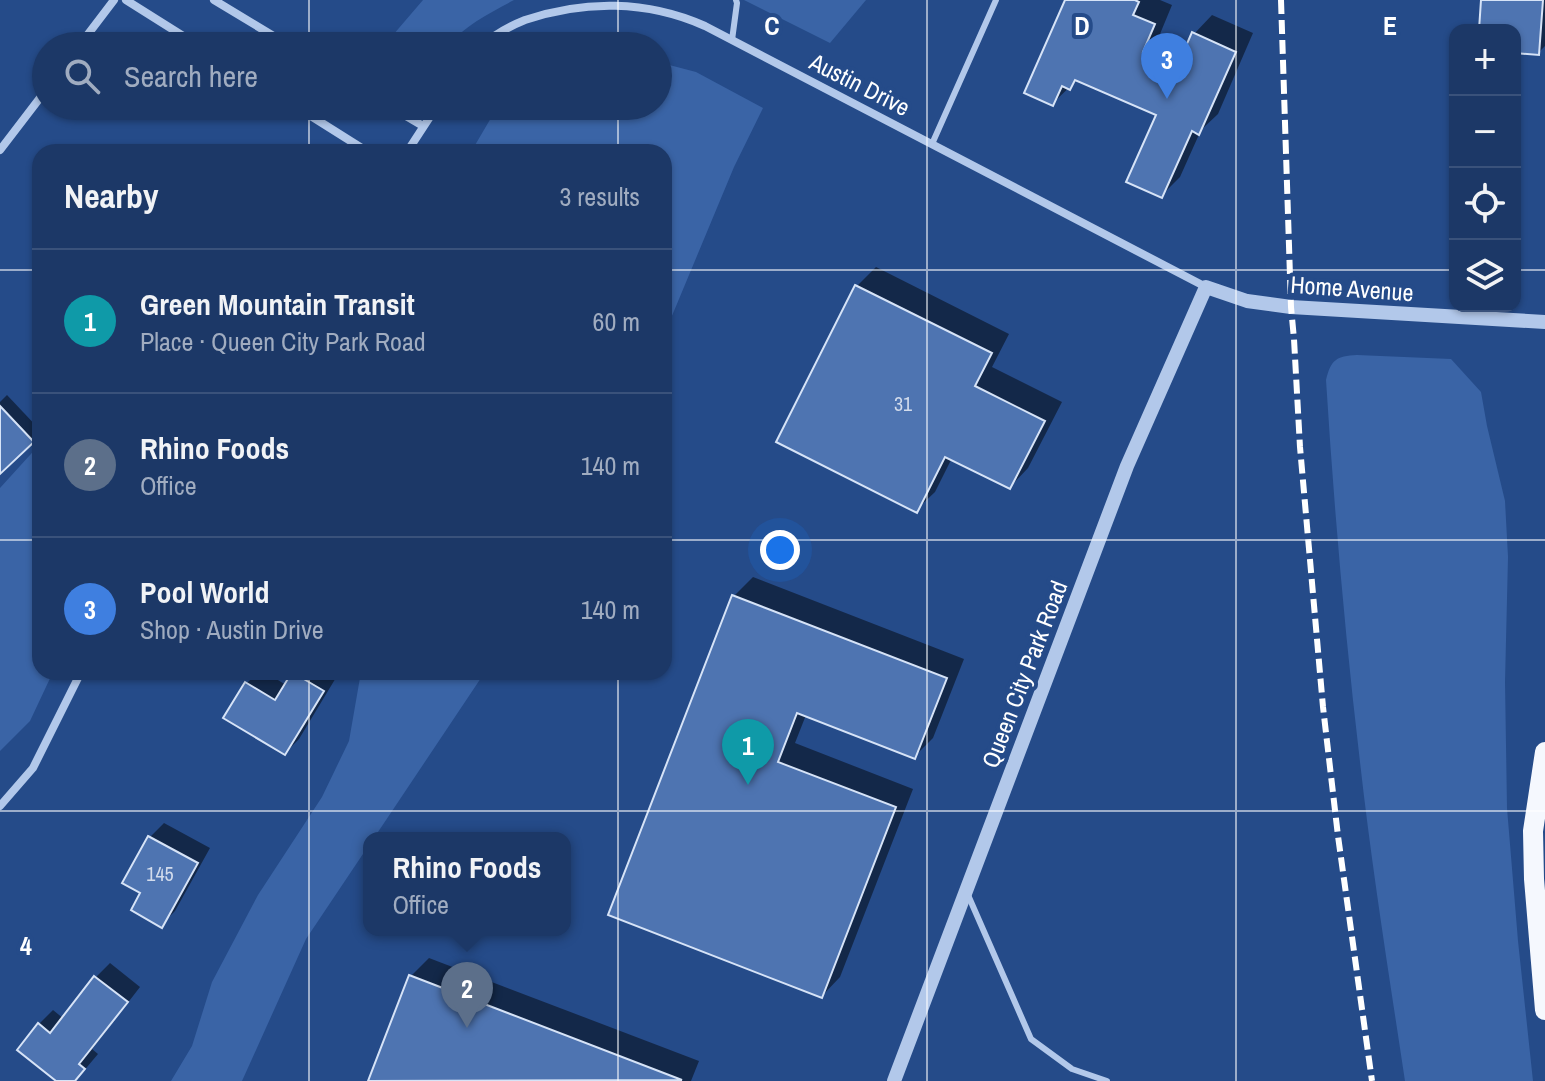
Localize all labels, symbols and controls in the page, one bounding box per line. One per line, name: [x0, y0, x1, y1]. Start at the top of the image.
text: C: [764, 8, 780, 43]
text: D: [1074, 8, 1090, 43]
text: E: [1383, 8, 1397, 43]
map controls: [1449, 24, 1521, 312]
button: +: [1449, 24, 1521, 96]
search box: [32, 32, 672, 120]
pin: 3: [1141, 33, 1193, 99]
street label: Austin Drive: [804, 45, 916, 123]
icon: search: [60, 54, 104, 98]
text: Search here: [124, 56, 258, 96]
button: −: [1449, 96, 1521, 168]
button: locate: [1449, 168, 1521, 240]
text: Nearby: [64, 173, 159, 219]
text: 3 results: [559, 179, 640, 214]
button: layers: [1449, 240, 1521, 312]
street label: Home Avenue: [1289, 268, 1415, 308]
text: Green Mountain Transit: [140, 284, 415, 324]
text: 1: [84, 304, 96, 339]
text: 60 m: [593, 304, 640, 339]
text: Place · Queen City Park Road: [140, 324, 426, 359]
house number: 31: [894, 390, 912, 417]
text: Rhino Foods: [140, 428, 289, 468]
text: 2: [84, 448, 96, 483]
text: 140 m: [581, 448, 640, 483]
text: Office: [140, 468, 197, 503]
your location: [760, 530, 800, 570]
text: Pool World: [140, 572, 269, 612]
street label: Queen City Park Road: [974, 576, 1074, 772]
text: 3: [84, 592, 96, 627]
text: 140 m: [581, 592, 640, 627]
text: Shop · Austin Drive: [140, 612, 324, 647]
pin: 1: [722, 719, 774, 785]
popup: [363, 832, 571, 936]
text: Rhino Foods: [392, 847, 542, 887]
house number: 145: [146, 860, 174, 887]
text: Office: [392, 887, 449, 922]
text: 4: [20, 928, 32, 963]
pin: 2: [441, 962, 493, 1028]

